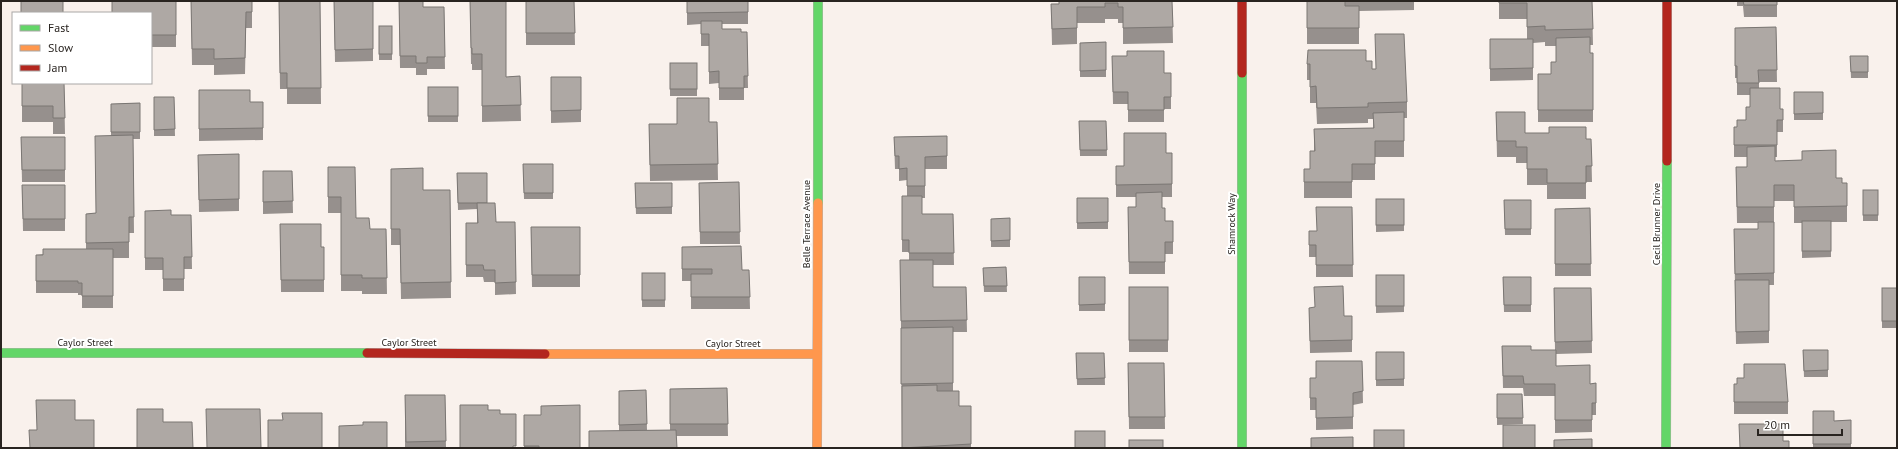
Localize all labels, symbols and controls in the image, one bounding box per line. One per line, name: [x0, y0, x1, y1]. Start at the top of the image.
legend: [12, 12, 152, 84]
text: Fast: [48, 20, 69, 35]
text: Slow: [48, 40, 73, 55]
text: Jam: [47, 60, 67, 75]
street label: Belle Terrace Avenue: [800, 180, 813, 268]
street label: Cecil Brunner Drive: [1650, 183, 1663, 265]
street label: Shamrock Way: [1225, 193, 1238, 255]
street label: Caylor Street: [57, 336, 113, 349]
street label: Caylor Street: [381, 336, 437, 349]
street label: Caylor Street: [705, 337, 761, 350]
scale bar: [1758, 411, 1842, 437]
text: 20 m: [1764, 417, 1790, 432]

